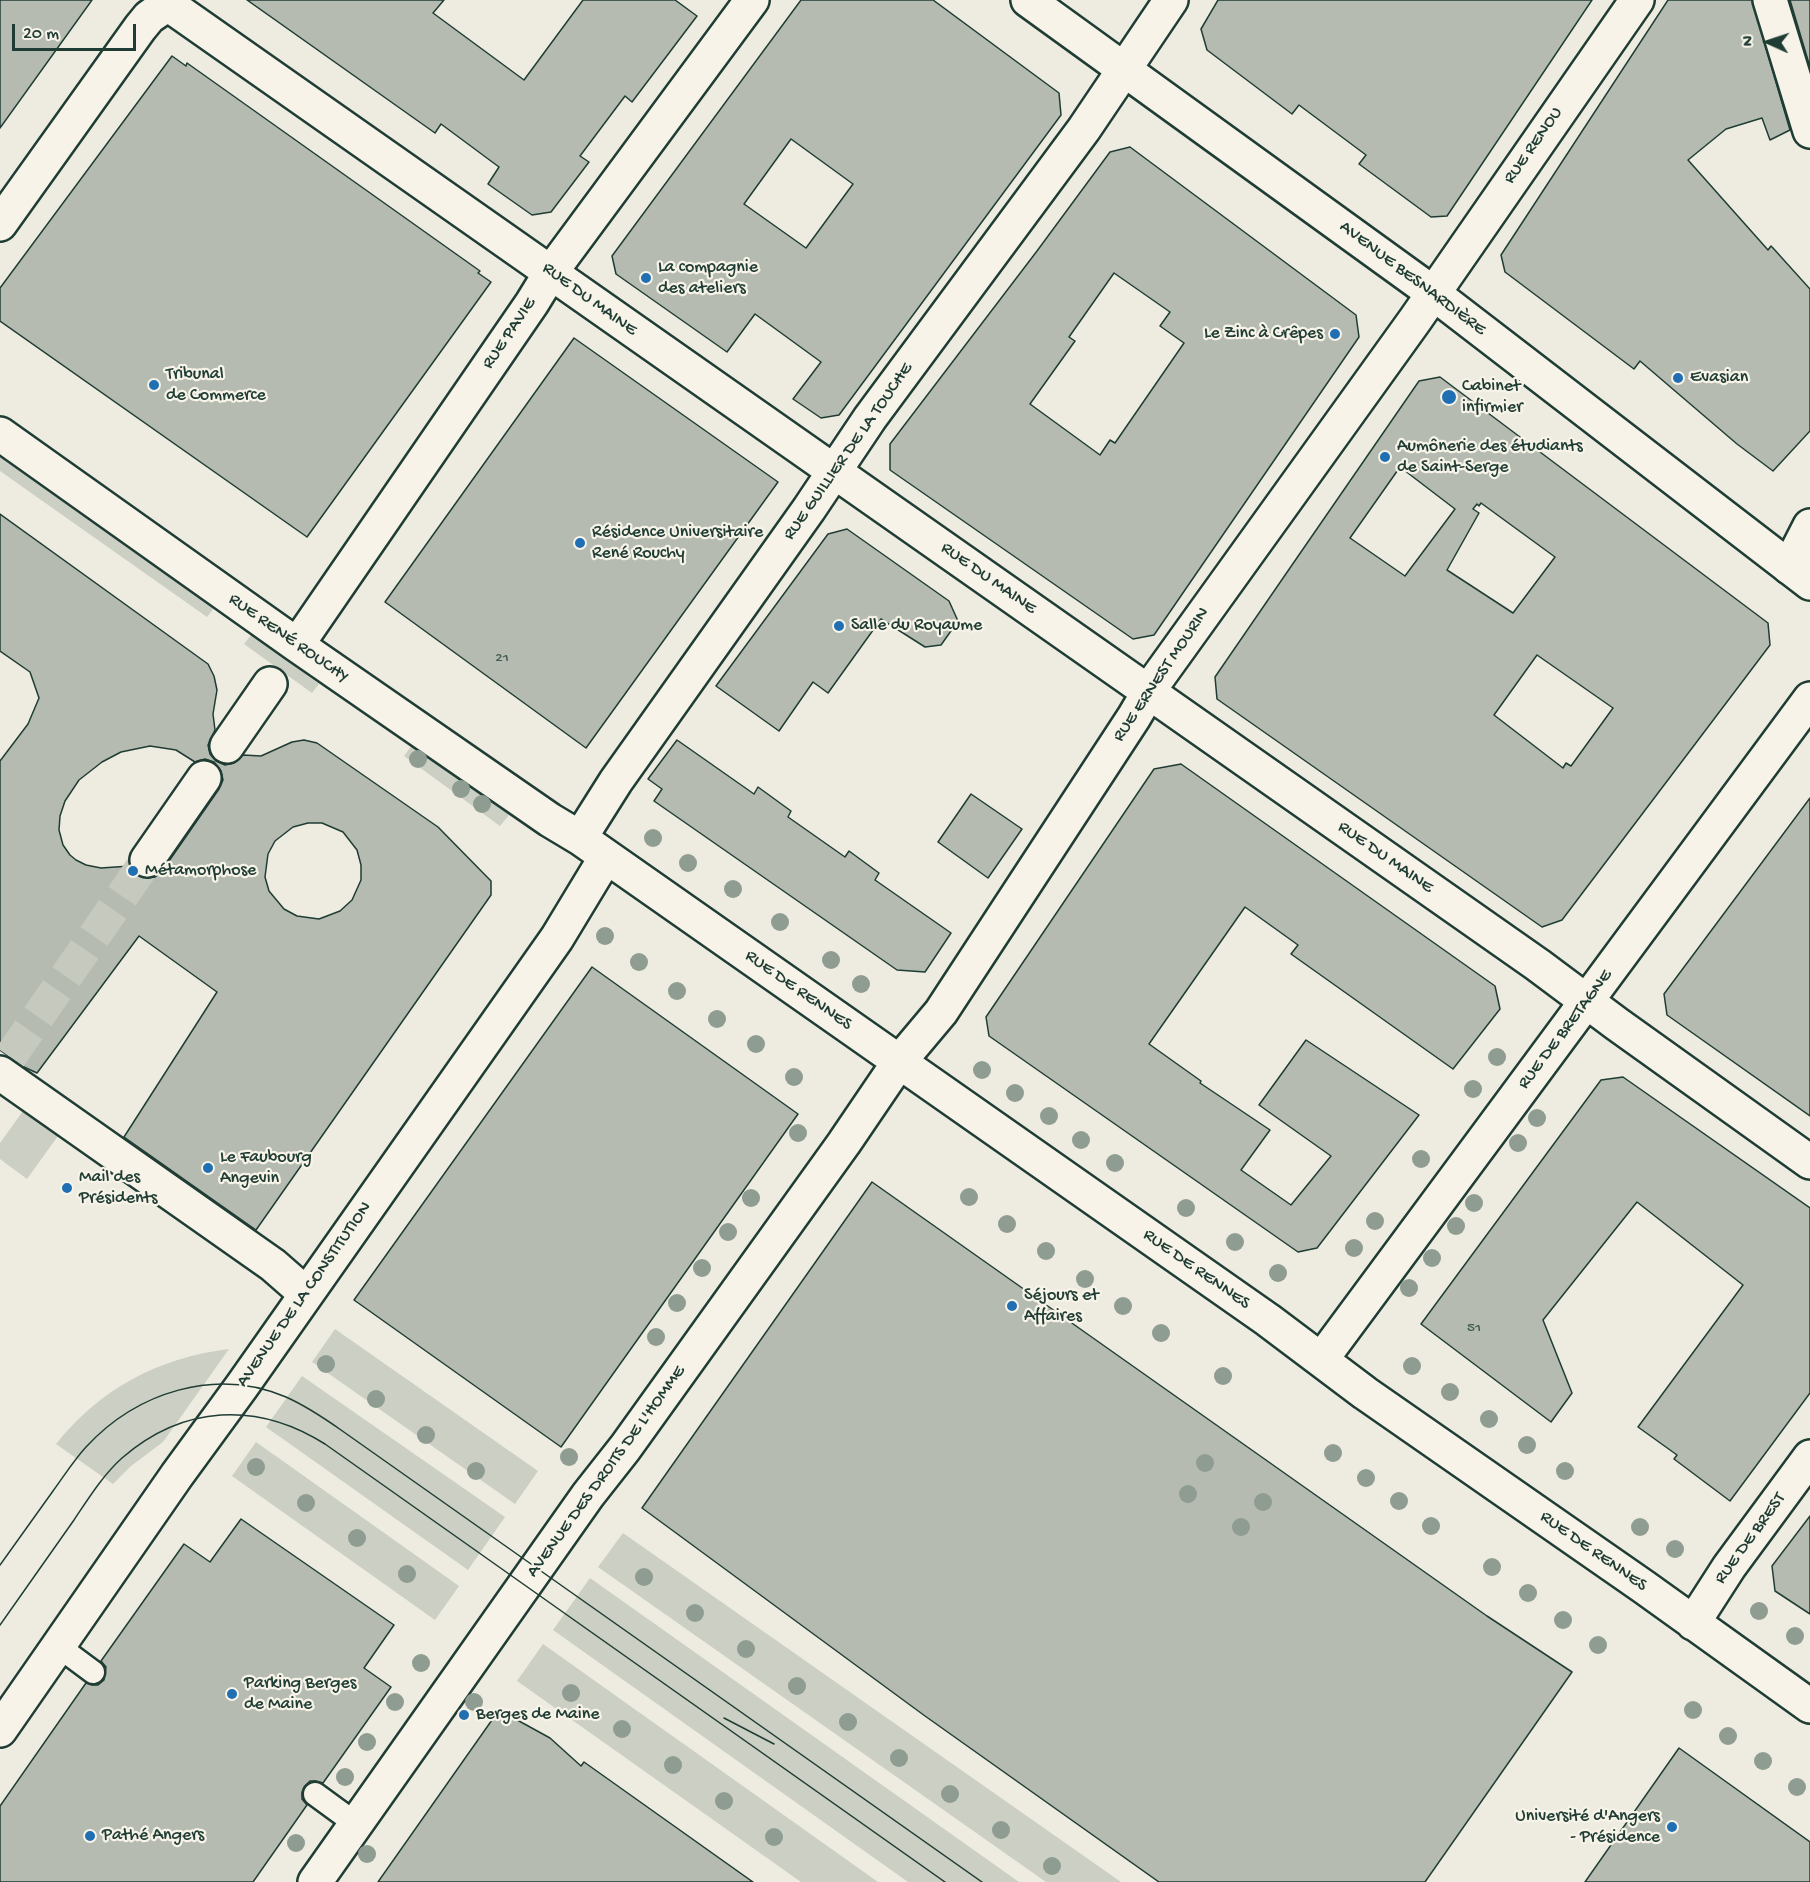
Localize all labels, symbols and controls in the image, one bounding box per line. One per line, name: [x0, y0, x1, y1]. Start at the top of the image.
scale bar: [15, 12, 140, 50]
north arrow: [1738, 12, 1798, 72]
text: 20 m: [23, 24, 59, 45]
text: N: [1740, 35, 1759, 47]
street label: RUE RENOU: [1500, 103, 1568, 189]
street label: AVENUE BESNARDIÈRE: [1334, 217, 1490, 341]
place label: La compagnie des ateliers: [658, 257, 758, 300]
street label: RUE DU MAINE: [537, 258, 641, 342]
marker: La compagnie des ateliers: [639, 271, 653, 285]
street label: RUE PAVIE: [478, 294, 542, 374]
place label: Le Zinc à Crêpes: [1204, 323, 1323, 345]
marker: Le Zinc à Crêpes: [1328, 327, 1342, 341]
street label: RUE GUILLIER DE LA TOUCHE: [779, 359, 919, 545]
place label: Tribunal de Commerce: [166, 364, 266, 406]
place label: Evasian: [1690, 367, 1748, 389]
marker: Evasian: [1671, 371, 1685, 385]
place label: Cabinet infirmier: [1462, 376, 1523, 418]
marker: Tribunal de Commerce: [147, 378, 161, 392]
marker: Cabinet infirmier: [1440, 388, 1458, 406]
place label: Aumônerie des étudiants de Saint-Serge: [1397, 436, 1583, 478]
marker: Aumônerie des étudiants de Saint-Serge: [1378, 450, 1392, 464]
place label: Résidence Universitaire René Rouchy: [592, 522, 763, 564]
marker: Résidence Universitaire René Rouchy: [573, 536, 587, 550]
street label: RUE DU MAINE: [936, 538, 1040, 620]
street label: RUE RENÉ ROUCHY: [224, 589, 352, 689]
street label: RUE ERNEST MOURIN: [1109, 604, 1215, 746]
place label: Salle du Royaume: [851, 615, 982, 637]
marker: Salle du Royaume: [832, 619, 846, 633]
house number: 21: [495, 650, 509, 668]
street label: RUE DU MAINE: [1333, 817, 1437, 899]
place label: Métamorphose: [145, 860, 256, 882]
marker: Métamorphose: [126, 864, 140, 878]
street label: RUE DE RENNES: [740, 946, 856, 1036]
street label: RUE DE BRETAGNE: [1514, 966, 1618, 1094]
place label: Le Faubourg Angevin: [220, 1147, 312, 1190]
marker: Le Faubourg Angevin: [201, 1161, 215, 1175]
place label: Mail des Présidents: [79, 1167, 157, 1210]
marker: Mail des Présidents: [60, 1181, 74, 1195]
street label: AVENUE DE LA CONSTITUTION: [233, 1198, 377, 1392]
street label: RUE DE RENNES: [1138, 1225, 1254, 1315]
place label: Séjours et Affaires: [1024, 1285, 1099, 1328]
marker: Séjours et Affaires: [1005, 1299, 1019, 1313]
house number: 51: [1467, 1320, 1481, 1338]
street label: AVENUE DES DROITS DE L'HOMME: [523, 1362, 691, 1582]
street label: RUE DE BREST: [1711, 1489, 1791, 1589]
street label: RUE DE RENNES: [1535, 1507, 1651, 1597]
place label: Parking Berges de Maine: [244, 1673, 356, 1716]
marker: Parking Berges de Maine: [225, 1687, 239, 1701]
place label: Berges de Maine: [476, 1704, 600, 1726]
marker: Berges de Maine: [457, 1708, 471, 1722]
place label: Université d'Angers - Présidence: [1515, 1806, 1660, 1848]
marker: Université d'Angers - Présidence: [1665, 1820, 1679, 1834]
place label: Pathé Angers: [102, 1825, 204, 1847]
marker: Pathé Angers: [83, 1829, 97, 1843]

